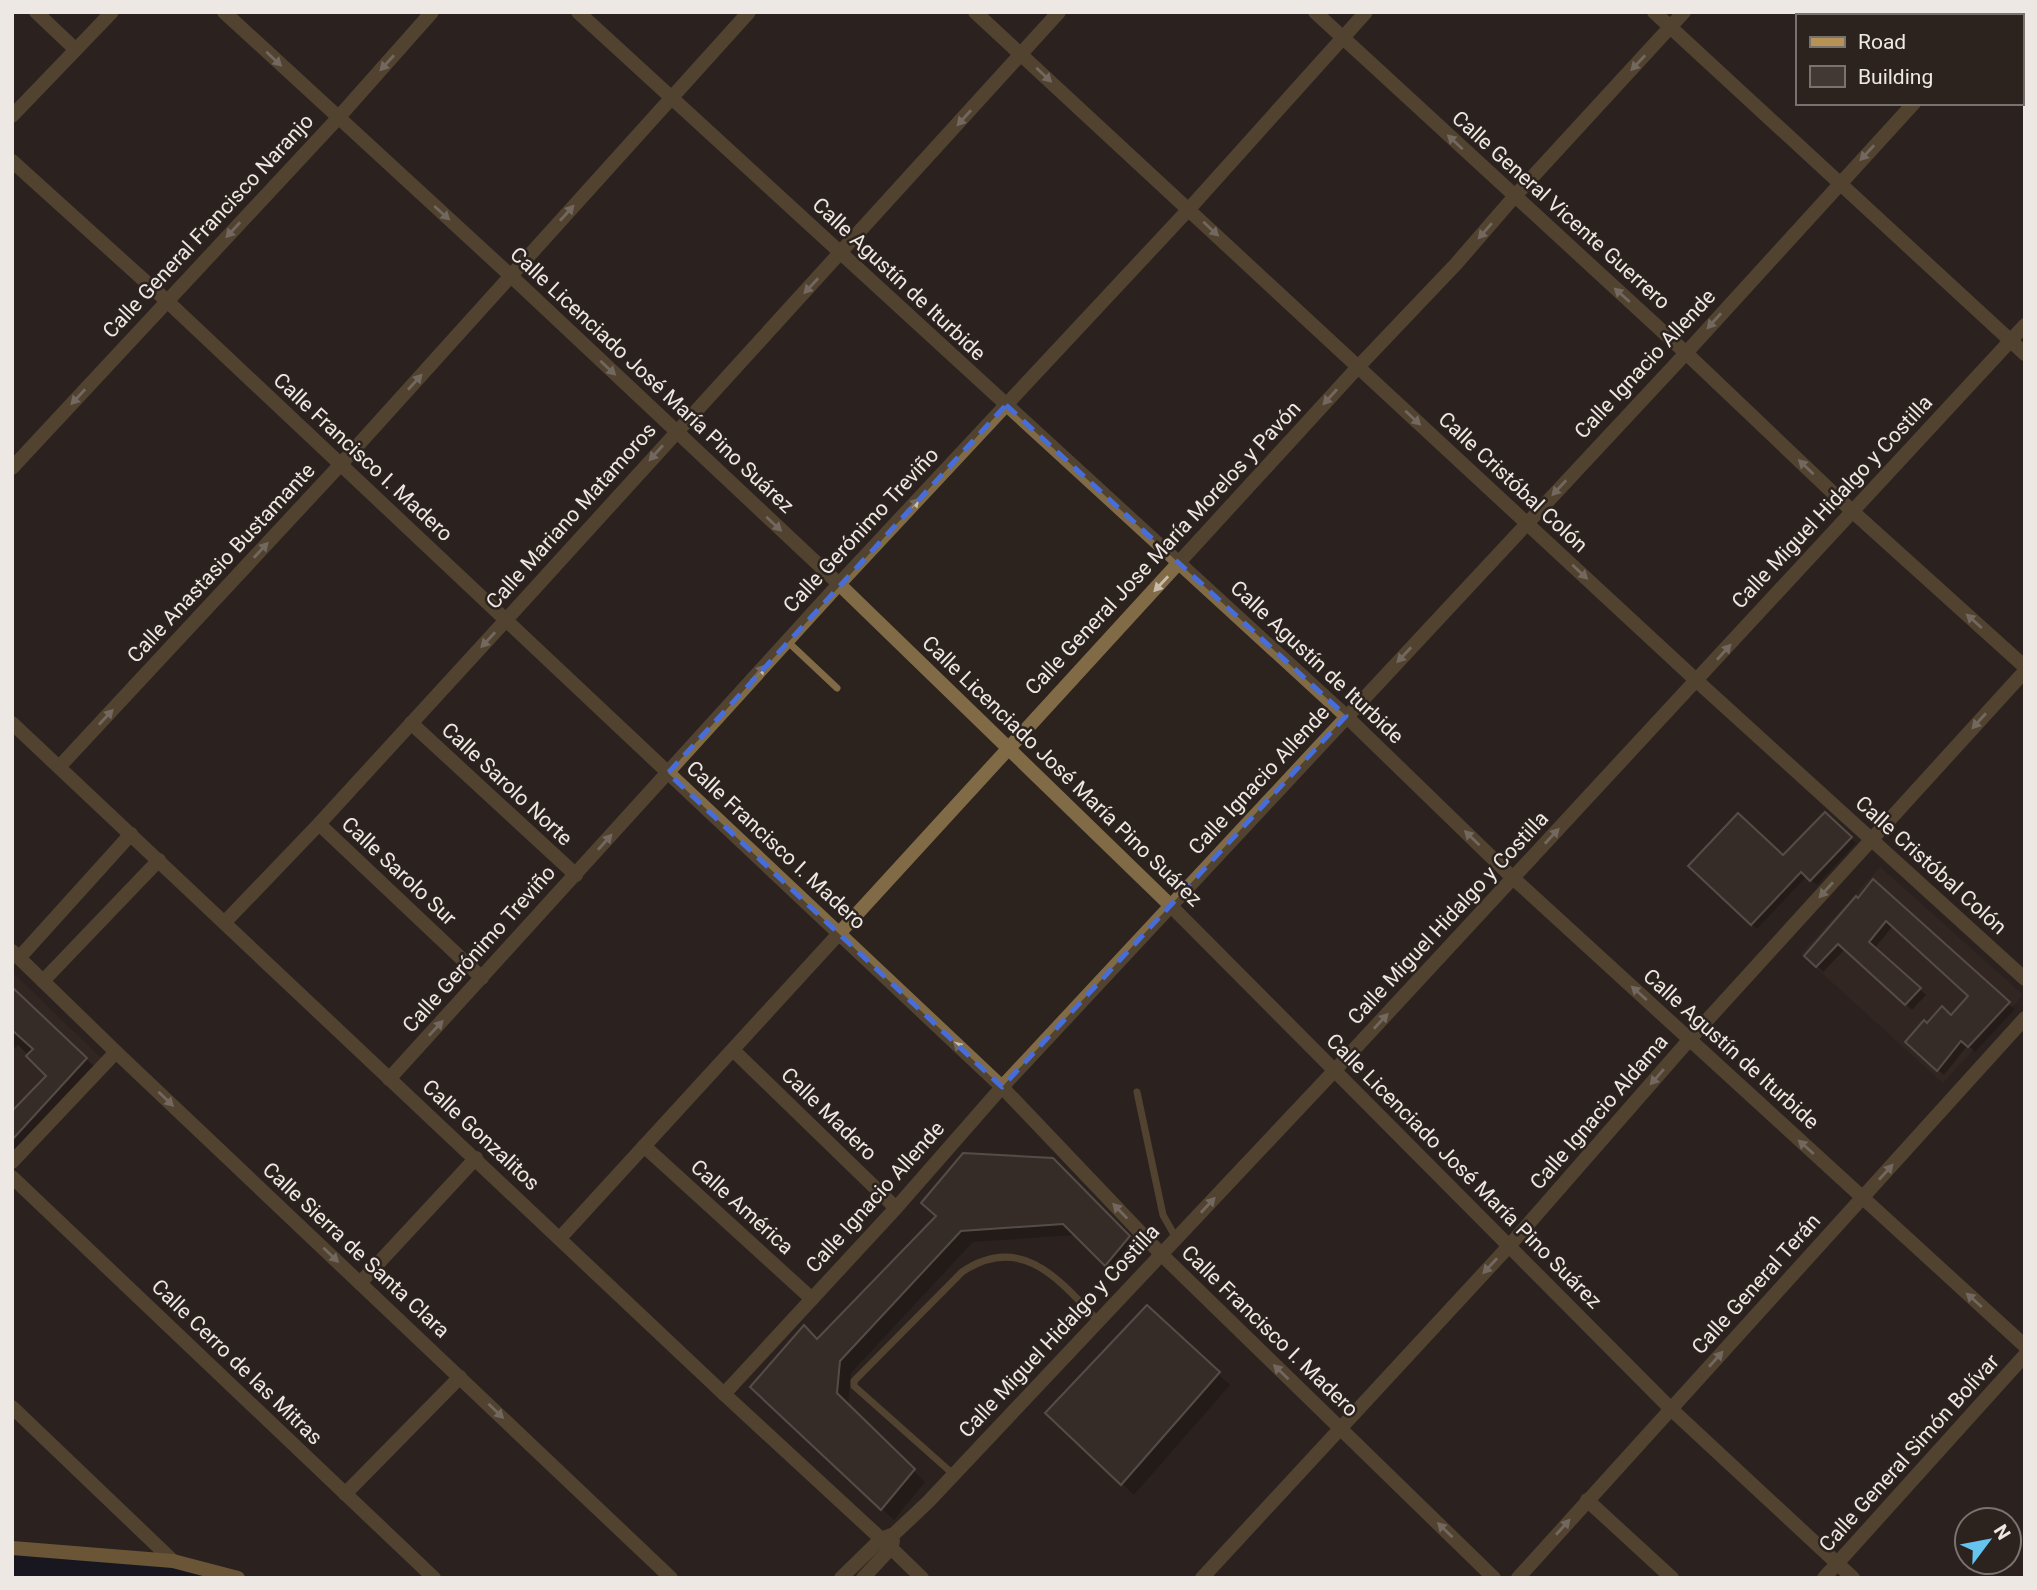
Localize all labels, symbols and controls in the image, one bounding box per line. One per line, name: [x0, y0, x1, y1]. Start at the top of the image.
legend: [1796, 14, 2023, 105]
text: Road: [1858, 30, 1906, 54]
one-way arrow: [265, 50, 282, 66]
one-way arrow: [379, 54, 395, 72]
one-way arrow: [1631, 54, 1647, 71]
text: Building: [1858, 65, 1933, 89]
one-way arrow: [1035, 67, 1053, 83]
street label: Calle General Vicente Guerrero: [1447, 106, 1675, 314]
street label: Calle General Francisco Naranjo: [98, 109, 318, 343]
one-way arrow: [956, 109, 972, 127]
one-way arrow: [1447, 134, 1464, 150]
one-way arrow: [1860, 144, 1876, 161]
street label: Calle Agustín de Iturbide: [808, 193, 990, 365]
one-way arrow: [433, 204, 450, 220]
one-way arrow: [559, 204, 575, 222]
one-way arrow: [225, 221, 241, 238]
one-way arrow: [1202, 221, 1219, 237]
one-way arrow: [1478, 222, 1493, 239]
street label: Calle Licenciado José María Pino Suárez: [505, 242, 799, 518]
one-way arrow: [803, 277, 819, 294]
street label: Calle Ignacio Allende: [1570, 284, 1720, 444]
one-way arrow: [1614, 288, 1631, 303]
one-way arrow: [1707, 313, 1722, 330]
one-way arrow: [599, 359, 616, 375]
street label: Calle Francisco I. Madero: [269, 368, 457, 546]
one-way arrow: [407, 373, 423, 391]
one-way arrow: [70, 388, 86, 405]
one-way arrow: [1322, 388, 1338, 406]
street label: Calle Miguel Hidalgo y Costilla: [1727, 390, 1937, 614]
street label: Calle General Jose María Morelos y Pavón: [1020, 396, 1306, 700]
street label: Calle Cristóbal Colón: [1434, 407, 1592, 557]
one-way arrow: [1404, 410, 1422, 426]
street label: Calle Mariano Matamoros: [481, 418, 661, 614]
street label: Calle Gerónimo Treviño: [778, 443, 944, 617]
one-way arrow: [649, 444, 665, 461]
street label: Calle Anastasio Bustamante: [122, 458, 320, 668]
one-way arrow: [1798, 459, 1815, 476]
one-way arrow: [1552, 479, 1568, 496]
one-way arrow: [904, 497, 920, 515]
one-way arrow: [765, 515, 782, 531]
one-way arrow: [253, 542, 269, 559]
one-way arrow: [1571, 564, 1589, 580]
one-way arrow: [1153, 575, 1169, 592]
street label: Calle Agustín de Iturbide: [1226, 576, 1408, 748]
one-way arrow: [1965, 613, 1983, 629]
one-way arrow: [480, 631, 496, 648]
street label: Calle Licenciado José María Pino Suárez: [917, 631, 1207, 911]
one-way arrow: [1715, 644, 1731, 661]
one-way arrow: [1396, 646, 1412, 664]
one-way arrow: [750, 664, 766, 682]
street label: Calle Ignacio Allende: [1184, 700, 1334, 860]
one-way arrow: [98, 709, 114, 726]
one-way arrow: [1972, 713, 1987, 730]
street label: Calle Sarolo Norte: [437, 717, 577, 851]
street label: Calle Francisco I. Madero: [682, 756, 870, 934]
street label: Calle Cristóbal Colón: [1851, 791, 2011, 939]
street label: Calle Miguel Hidalgo y Costilla: [1343, 806, 1553, 1030]
street label: Calle Sarolo Sur: [337, 812, 461, 930]
one-way arrow: [1544, 828, 1560, 845]
one-way arrow: [1464, 831, 1481, 847]
one-way arrow: [597, 833, 613, 851]
street label: Calle Gerónimo Treviño: [398, 861, 560, 1037]
one-way arrow: [1818, 881, 1834, 899]
street label: Calle Agustín de Iturbide: [1638, 964, 1824, 1134]
one-way arrow: [1630, 985, 1648, 1001]
one-way arrow: [1372, 1013, 1388, 1030]
one-way arrow: [427, 1020, 443, 1037]
street label: Calle Licenciado José María Pino Suárez: [1322, 1029, 1606, 1313]
street label: Calle Ignacio Aldama: [1525, 1030, 1673, 1194]
one-way arrow: [953, 1041, 970, 1057]
street label: Calle Madero: [776, 1063, 882, 1165]
one-way arrow: [1649, 1068, 1665, 1086]
street label: Calle Gonzalitos: [418, 1075, 544, 1195]
one-way arrow: [157, 1090, 174, 1106]
street label: Calle Ignacio Allende: [801, 1116, 949, 1278]
one-way arrow: [1798, 1139, 1815, 1155]
street label: Calle América: [686, 1155, 798, 1259]
street label: Calle Sierra de Santa Clara: [258, 1157, 454, 1343]
one-way arrow: [1878, 1163, 1894, 1181]
one-way arrow: [1200, 1197, 1216, 1214]
one-way arrow: [1113, 1203, 1129, 1220]
street label: Calle General Terán: [1687, 1209, 1825, 1359]
street label: Calle Miguel Hidalgo y Costilla: [954, 1219, 1164, 1443]
street label: Calle Francisco I. Madero: [1177, 1240, 1363, 1422]
one-way arrow: [322, 1247, 339, 1264]
one-way arrow: [1483, 1257, 1499, 1274]
street label: Calle Cerro de las Mitras: [147, 1274, 327, 1450]
one-way arrow: [1965, 1292, 1983, 1308]
street label: Calle General Simón Bolívar: [1814, 1349, 2004, 1557]
one-way arrow: [1708, 1351, 1724, 1368]
one-way arrow: [1273, 1363, 1290, 1380]
one-way arrow: [487, 1403, 504, 1419]
north arrow: [1953, 1506, 2023, 1576]
one-way arrow: [1555, 1518, 1571, 1536]
text: N: [1989, 1520, 2015, 1544]
one-way arrow: [1436, 1522, 1453, 1539]

